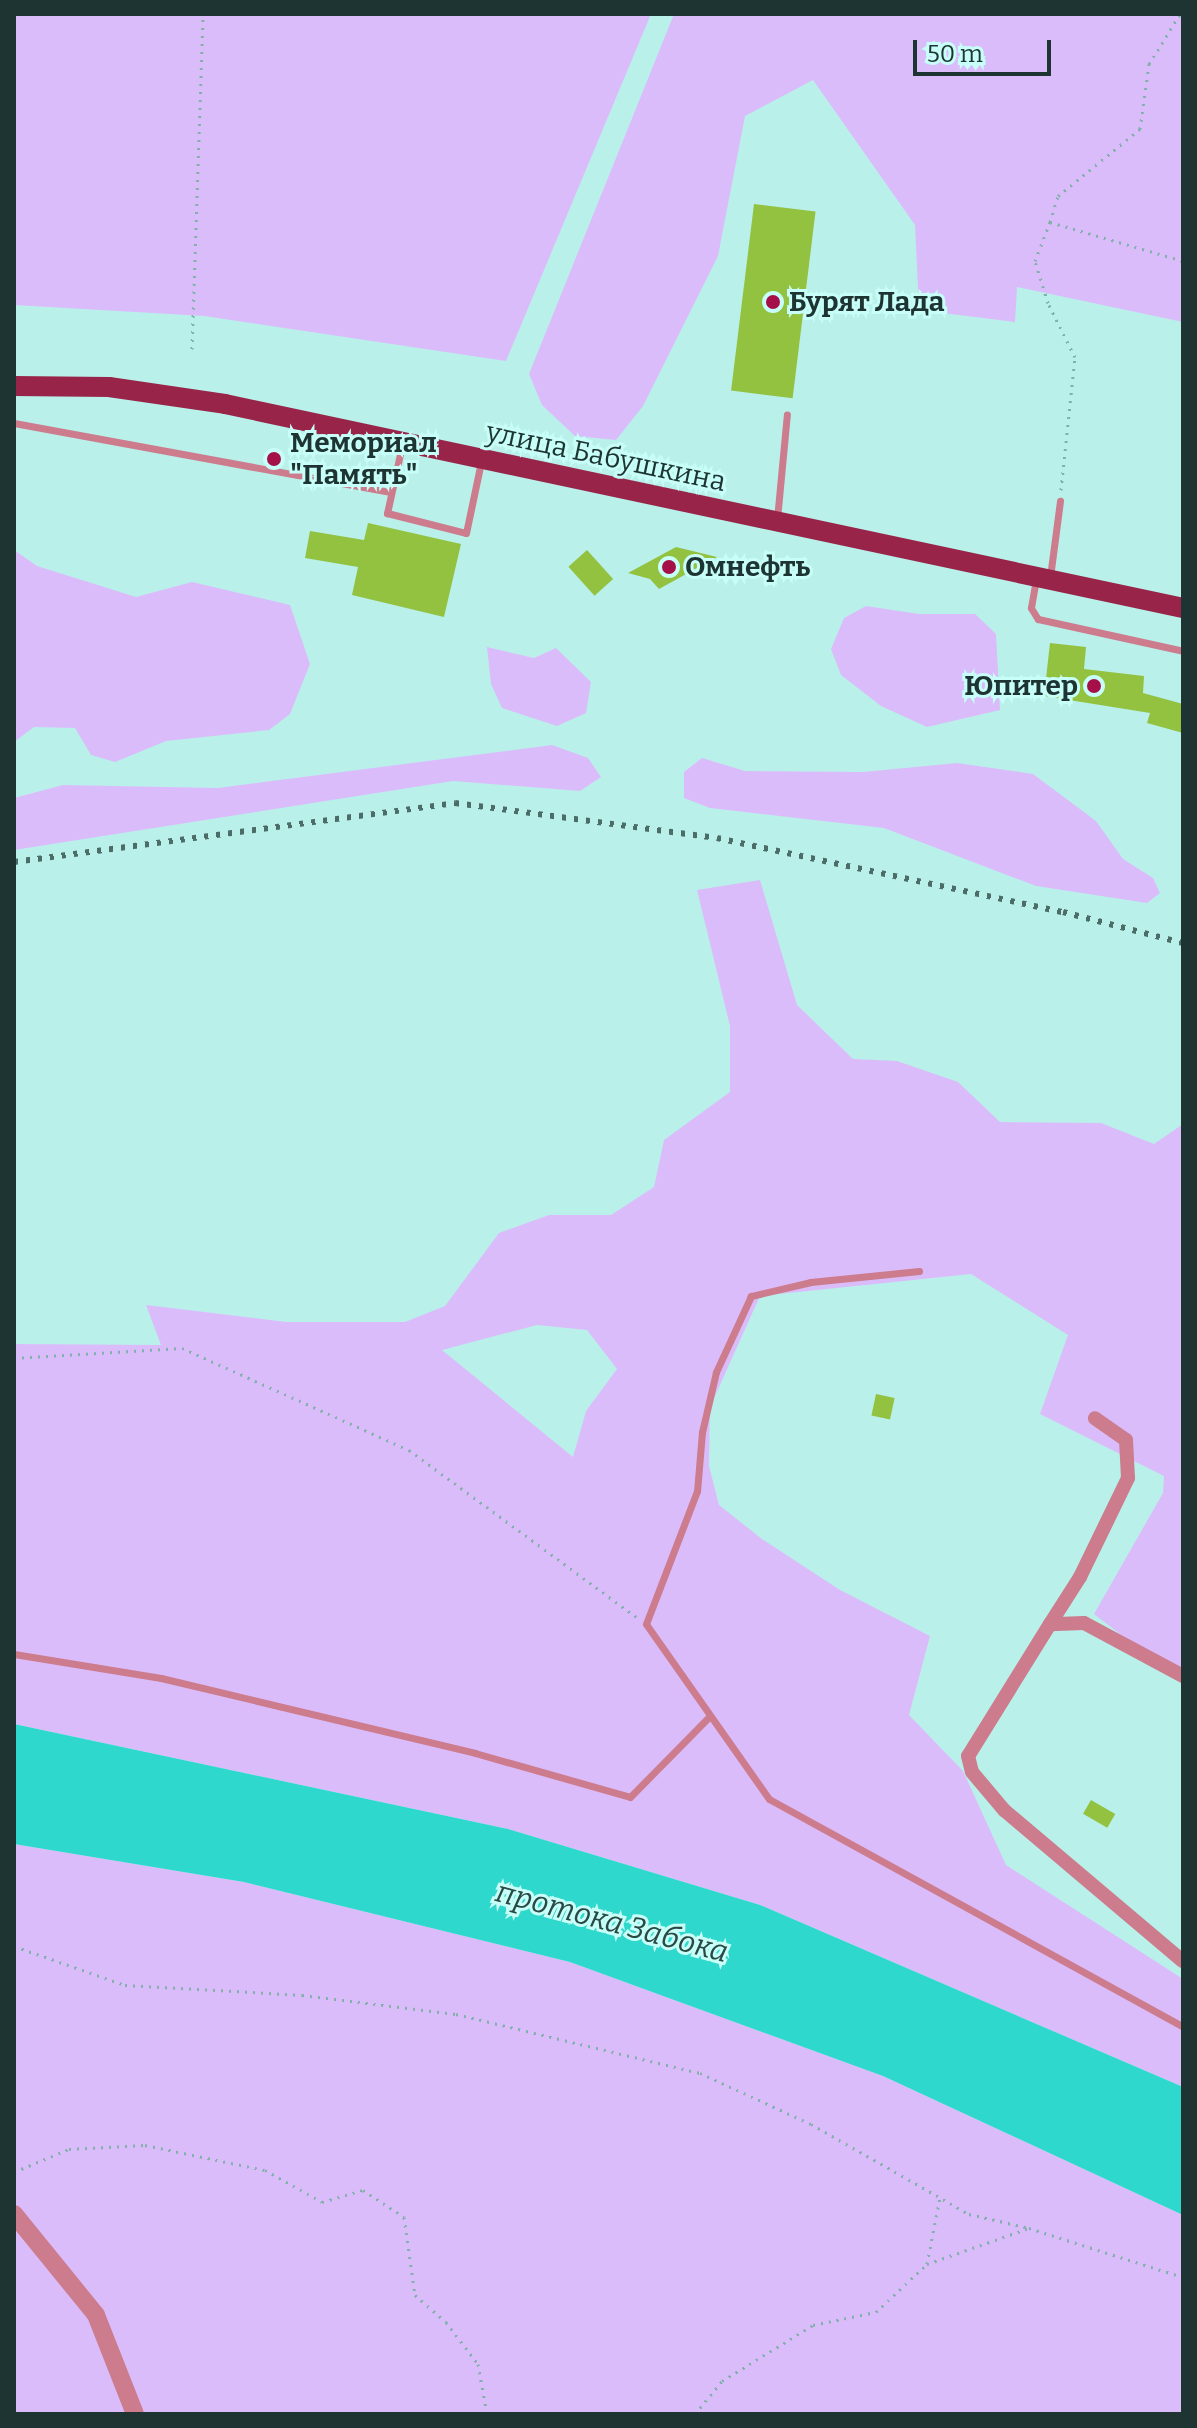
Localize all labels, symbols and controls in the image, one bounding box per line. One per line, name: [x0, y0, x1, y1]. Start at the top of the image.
scale bar: [917, 24, 1055, 74]
text: 50 m: [927, 40, 983, 68]
place label: Бурят Лада: [789, 285, 944, 319]
marker: Бурят Лада: [764, 293, 782, 311]
street label: улица Бабушкина: [483, 415, 729, 499]
place label: Мемориал "Память": [290, 426, 437, 492]
marker: Мемориал "Память": [265, 450, 283, 468]
place label: Омнефть: [685, 550, 810, 584]
marker: Омнефть: [660, 558, 678, 576]
place label: Юпитер: [964, 669, 1078, 703]
marker: Юпитер: [1085, 677, 1103, 695]
water label: протока Забока: [492, 1874, 732, 1970]

